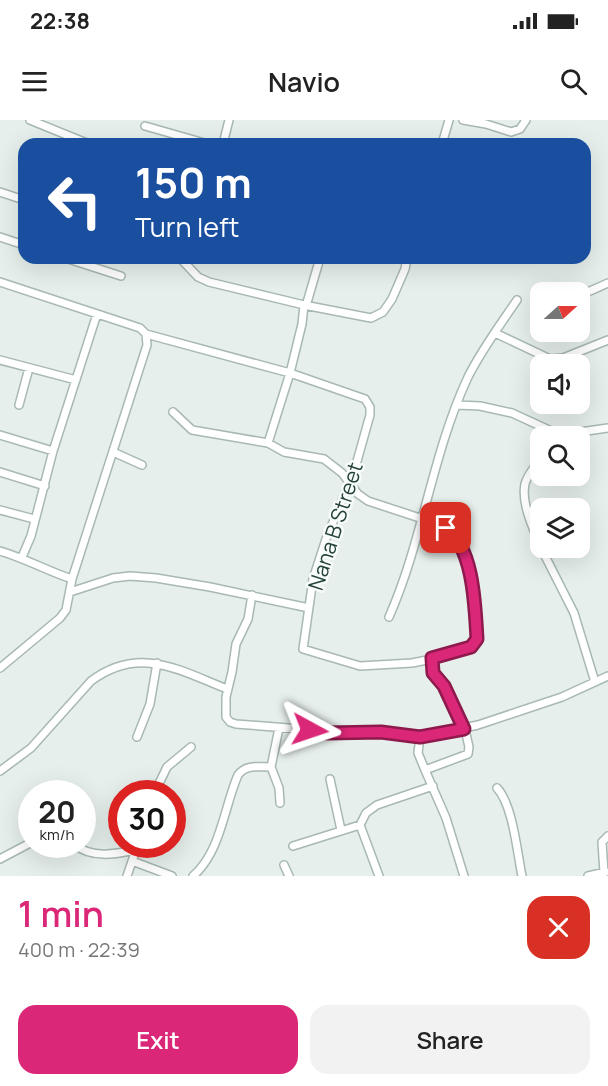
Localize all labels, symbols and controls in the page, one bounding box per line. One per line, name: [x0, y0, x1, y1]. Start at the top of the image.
text: 22:38: [30, 6, 90, 36]
text: Navio: [268, 63, 340, 100]
icon: menu: [18, 65, 51, 98]
icon: search: [557, 65, 590, 98]
text: 150 m: [135, 153, 252, 211]
icon: left: [36, 162, 114, 240]
text: Turn left: [135, 208, 239, 245]
north arrow: [530, 282, 590, 342]
map controls: [530, 282, 590, 558]
button: sound: [530, 354, 590, 414]
button: search: [530, 426, 590, 486]
street label: Nana B Street: [301, 458, 369, 594]
button: layers: [530, 498, 590, 558]
pin: [420, 502, 471, 553]
icon: arrive: [429, 511, 462, 544]
position arrow: [278, 698, 342, 762]
speed limit sign: 30: [108, 780, 186, 858]
text: 20: [38, 791, 76, 832]
text: km/h: [40, 824, 74, 845]
text: 1 min: [18, 889, 104, 938]
button: close: [527, 896, 590, 959]
text: 400 m · 22:39: [18, 936, 140, 963]
button: Exit: [18, 1005, 298, 1074]
button: Share: [310, 1005, 590, 1074]

